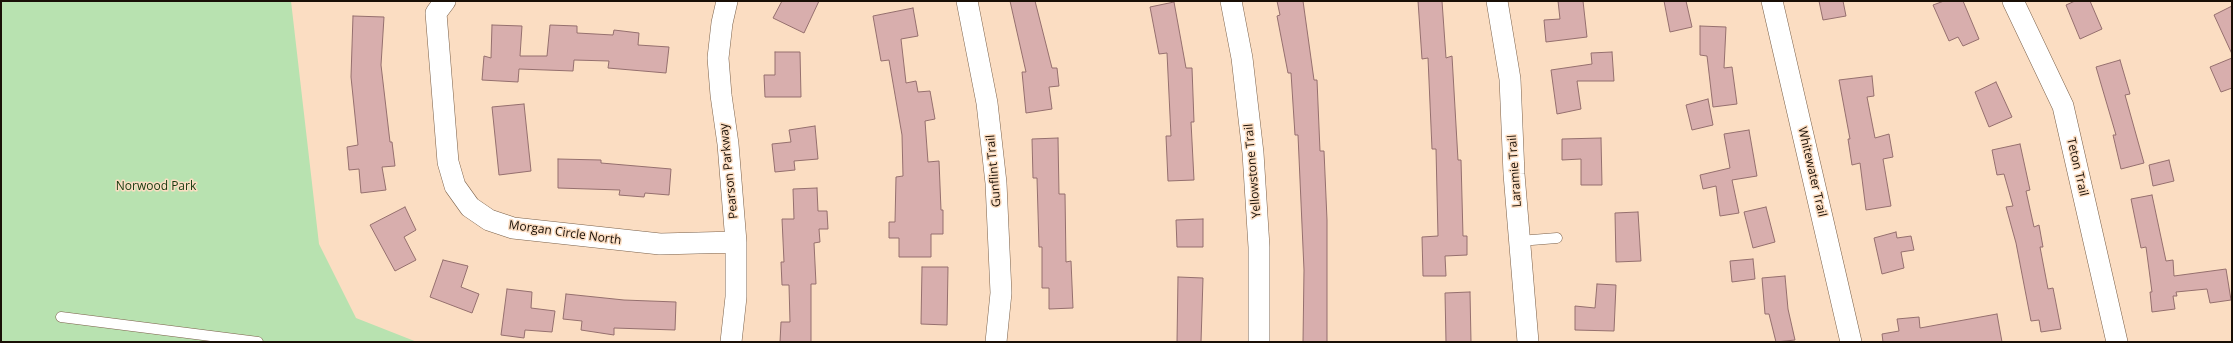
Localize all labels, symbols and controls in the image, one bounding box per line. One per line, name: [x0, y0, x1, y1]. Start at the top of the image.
street label: Pearson Parkway: [717, 123, 741, 219]
street label: Yellowstone Trail: [1242, 123, 1264, 219]
street label: Whitewater Trail: [1795, 126, 1829, 218]
street label: Gunflint Trail: [984, 134, 1004, 208]
street label: Laramie Trail: [1505, 134, 1525, 208]
street label: Teton Trail: [2063, 136, 2091, 198]
park label: Norwood Park: [116, 180, 196, 194]
street label: Morgan Circle North: [508, 218, 622, 248]

